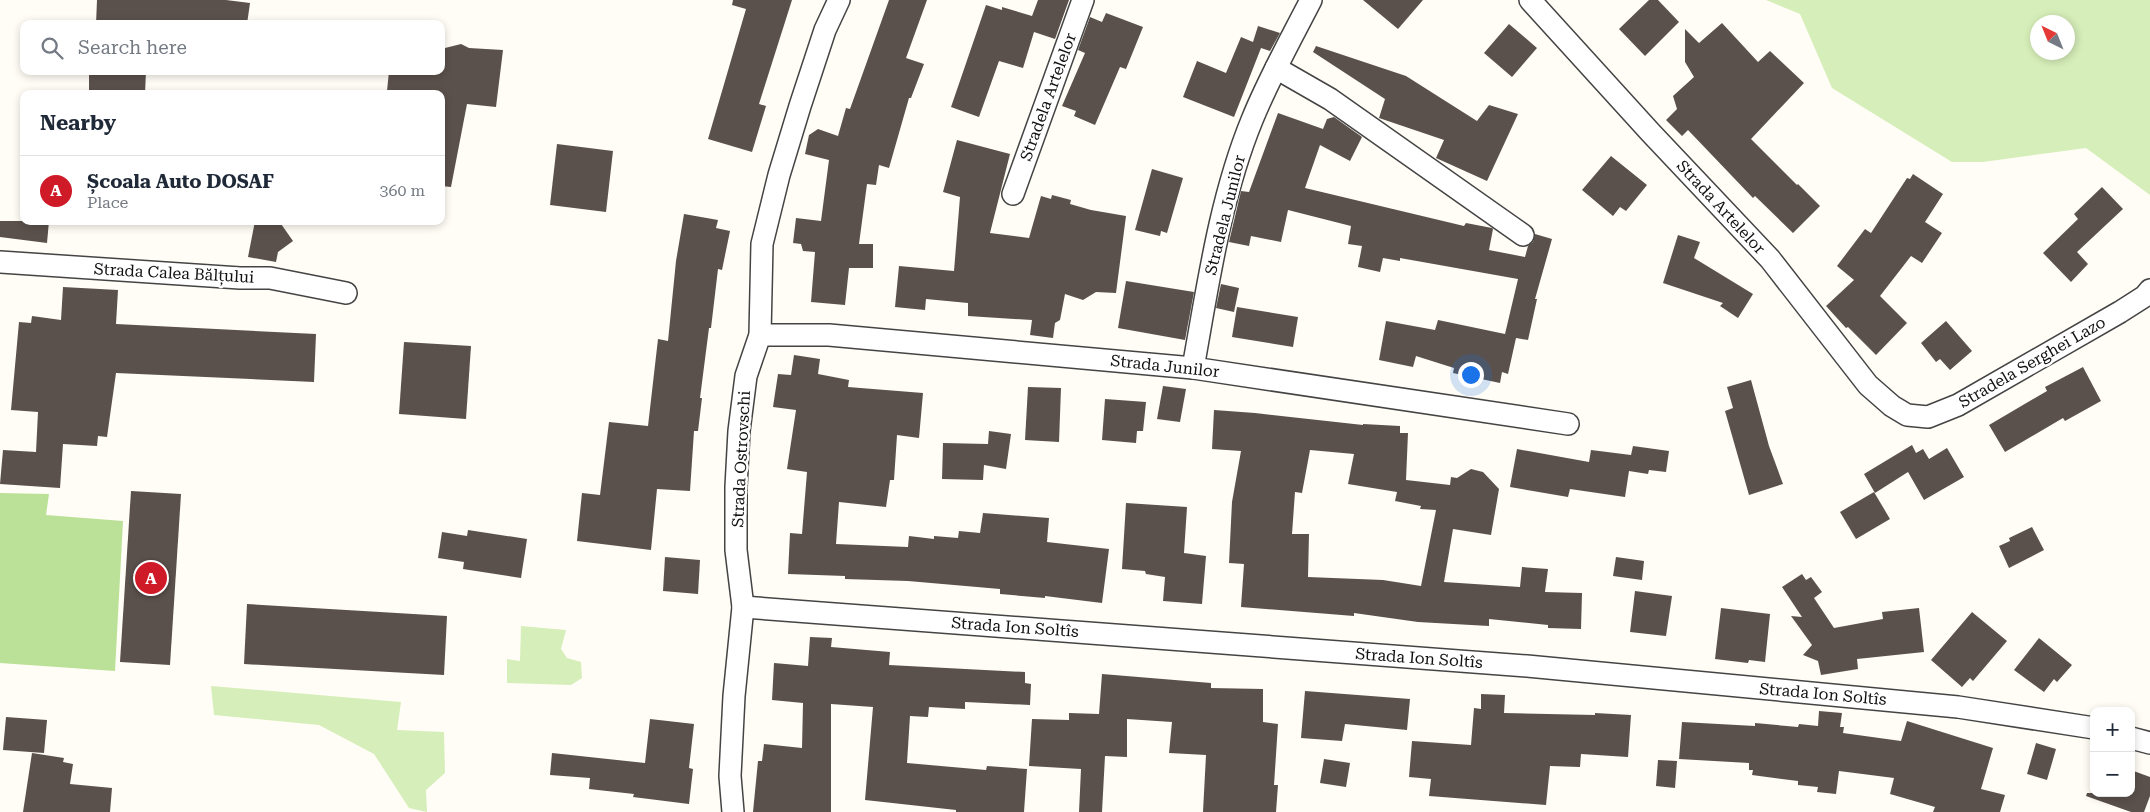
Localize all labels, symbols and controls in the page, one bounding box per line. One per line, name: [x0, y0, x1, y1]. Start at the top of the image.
north arrow: [2030, 15, 2075, 60]
search box: [20, 20, 445, 75]
street label: Stradela Artelelor: [1016, 30, 1080, 164]
icon: search: [38, 34, 66, 62]
text: Search here: [78, 36, 187, 59]
text: Nearby: [40, 111, 116, 135]
street label: Stradela Junilor: [1201, 153, 1249, 277]
street label: Strada Artelelor: [1673, 156, 1770, 258]
text: Școala Auto DOSAF: [87, 170, 274, 193]
text: A: [50, 181, 62, 200]
text: 360 m: [379, 181, 425, 200]
text: Place: [87, 193, 128, 212]
street label: Strada Calea Bălțului: [93, 259, 255, 288]
street label: Stradela Serghei Lazo: [1955, 312, 2109, 412]
street label: Strada Junilor: [1110, 351, 1221, 381]
your location: [1458, 362, 1484, 388]
street label: Strada Ostrovschi: [728, 390, 754, 528]
pin: A: [135, 559, 167, 597]
street label: Strada Ion Soltîs: [951, 613, 1080, 641]
street label: Strada Ion Soltîs: [1355, 644, 1484, 672]
street label: Strada Ion Soltîs: [1759, 679, 1888, 709]
map controls: [2090, 707, 2135, 797]
button: +: [2090, 707, 2135, 752]
button: −: [2090, 752, 2135, 797]

